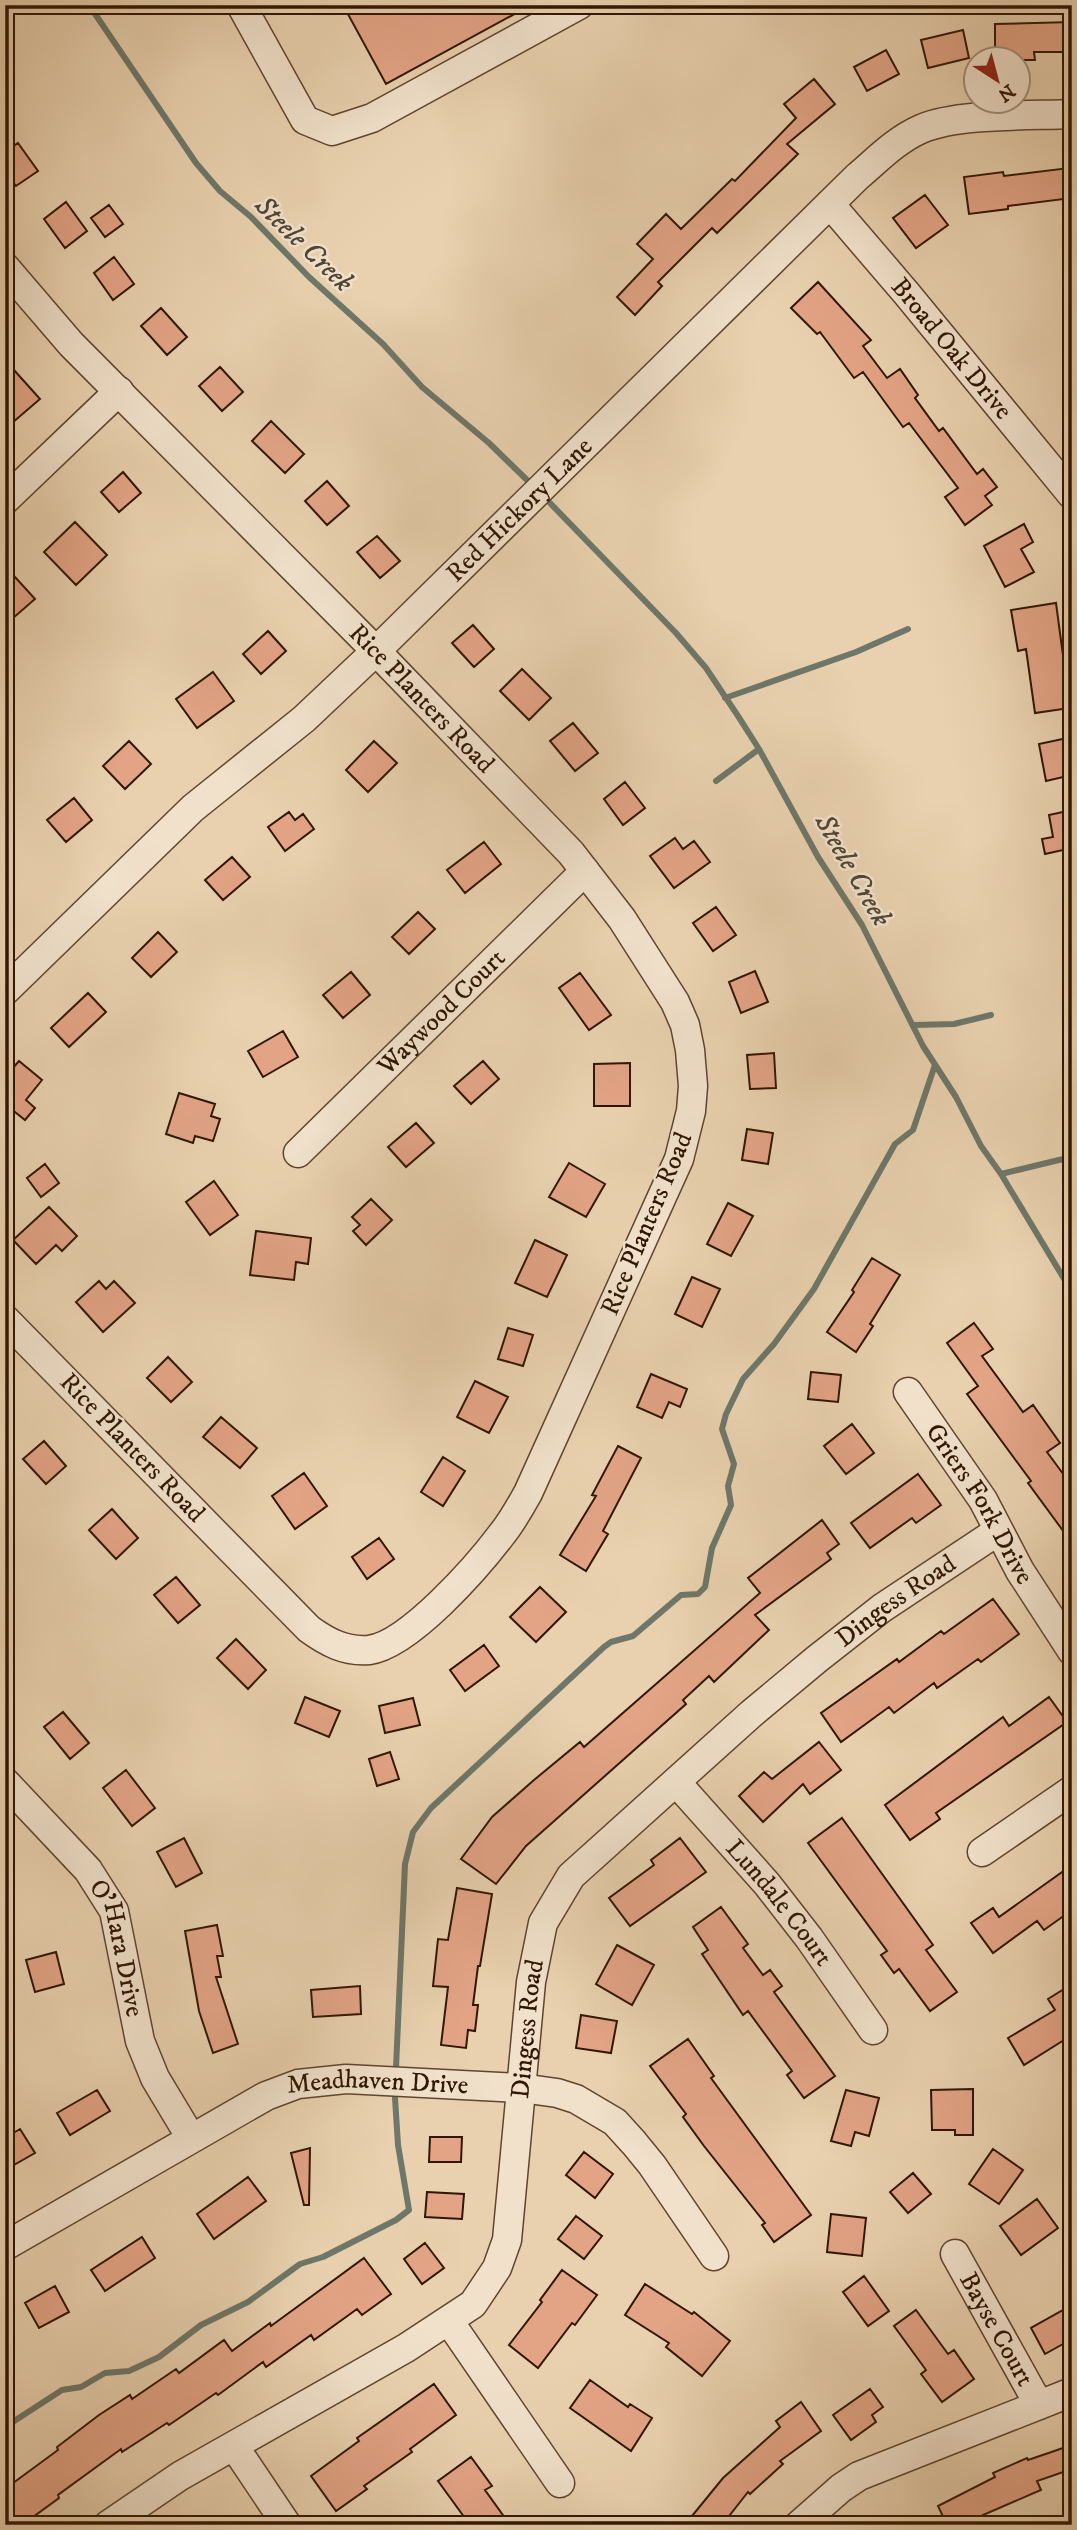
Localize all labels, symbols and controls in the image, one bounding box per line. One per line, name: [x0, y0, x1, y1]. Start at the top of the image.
north arrow: [962, 46, 1032, 116]
text: N: [993, 79, 1019, 107]
water label: Steele Creek: [246, 188, 361, 300]
street label: Broad Oak Drive: [884, 271, 1020, 426]
street label: Red Hickory Lane: [439, 430, 600, 589]
street label: Rice Planters Road: [342, 617, 502, 780]
water label: Steele Creek: [806, 807, 899, 933]
street label: Waywood Court: [370, 942, 512, 1083]
street label: Rice Planters Road: [594, 1127, 700, 1321]
street label: Rice Planters Road: [52, 1366, 212, 1530]
street label: Griers Fork Drive: [918, 1417, 1041, 1591]
street label: Dingess Road: [829, 1547, 962, 1655]
street label: Lundale Court: [718, 1832, 840, 1973]
street label: O'Hara Drive: [82, 1873, 151, 2020]
street label: Dingess Road: [504, 1956, 552, 2100]
street label: Meadhaven Drive: [285, 2062, 469, 2102]
street label: Bayse Court: [952, 2266, 1042, 2392]

